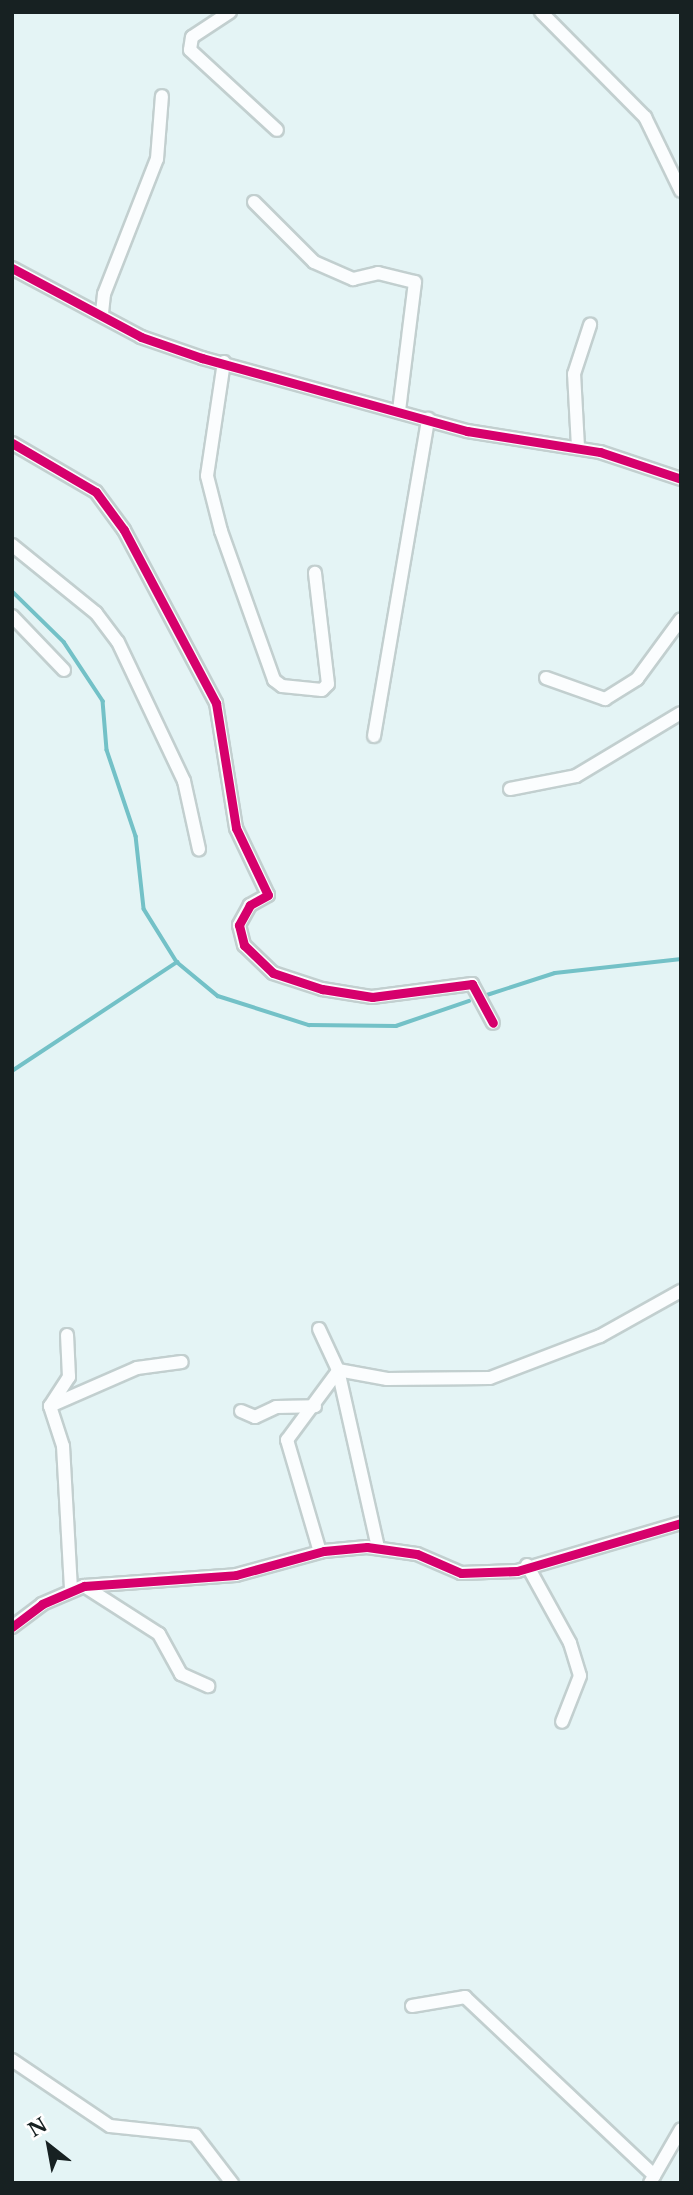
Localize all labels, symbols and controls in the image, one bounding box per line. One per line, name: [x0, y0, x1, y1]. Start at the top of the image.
north arrow: [14, 2111, 84, 2181]
text: N: [24, 2113, 52, 2142]

